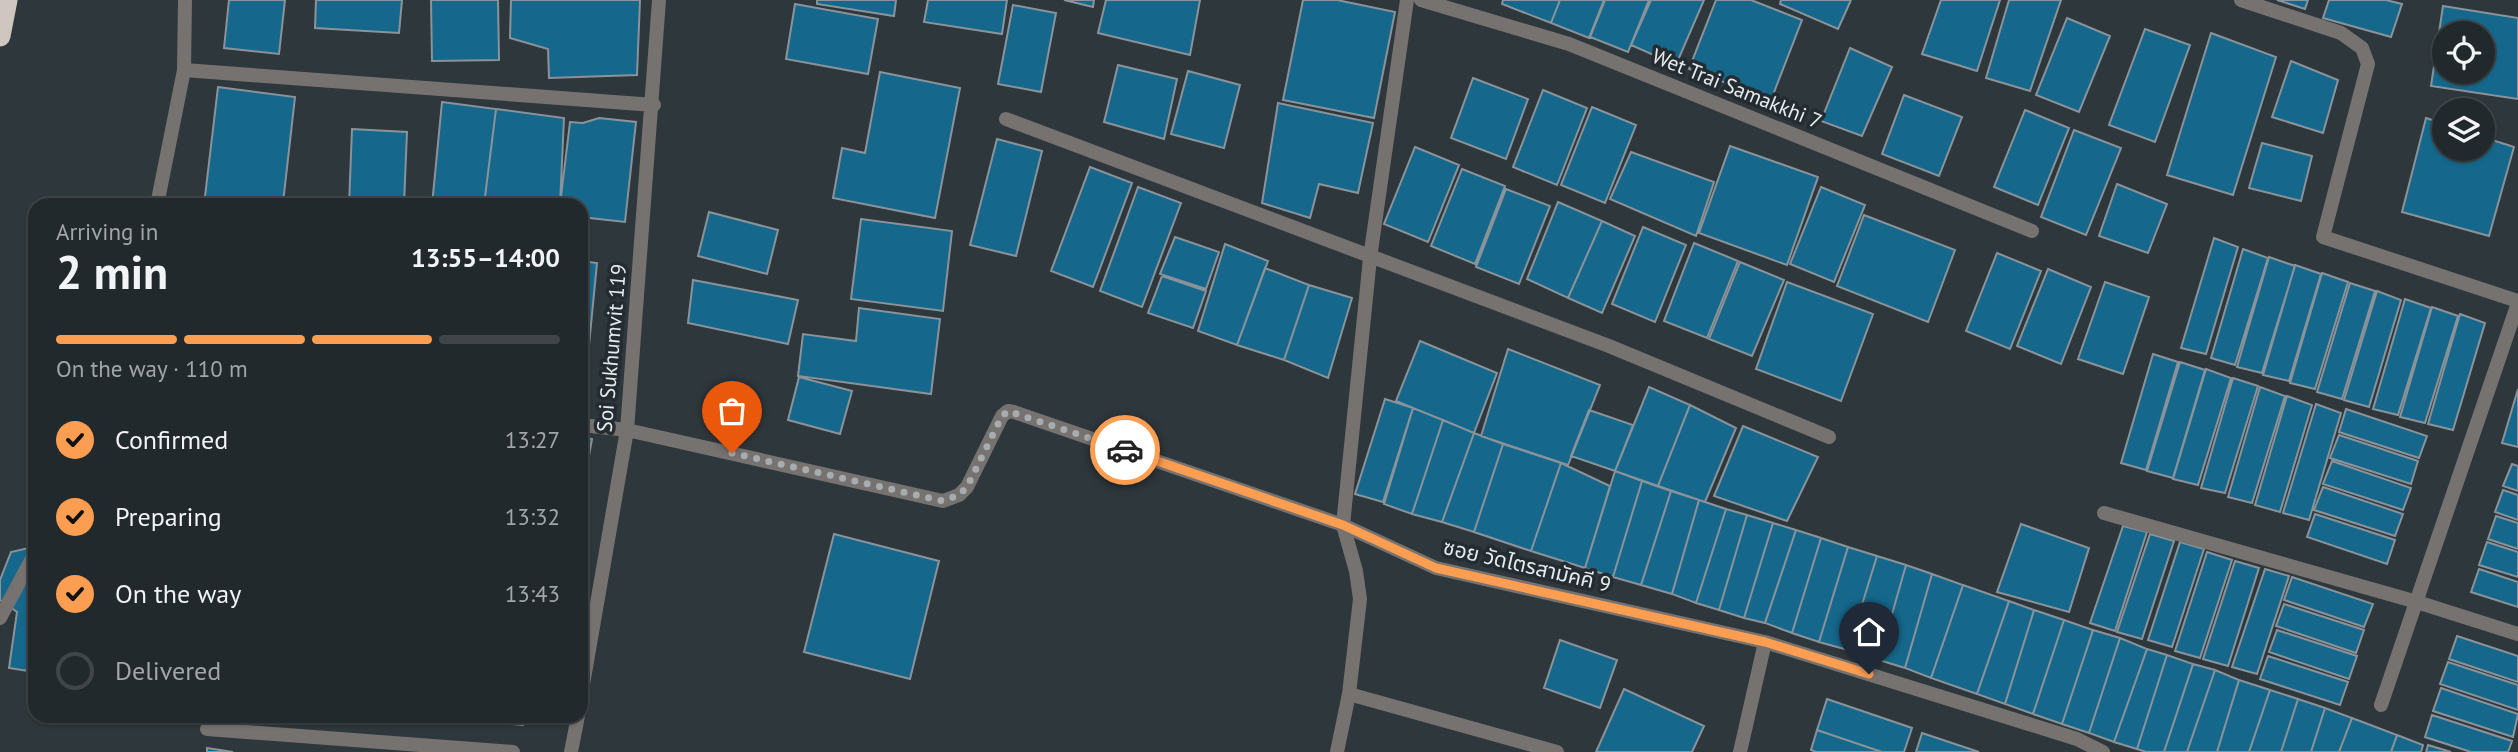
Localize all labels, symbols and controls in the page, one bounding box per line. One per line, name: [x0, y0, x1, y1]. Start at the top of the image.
map controls: [2432, 21, 2495, 161]
button: locate: [2432, 21, 2495, 84]
street label: Wet Trai Samakkhi 7: [1648, 42, 1826, 135]
button: layers: [2432, 98, 2495, 161]
text: Arriving in: [56, 217, 158, 246]
text: 13:55–14:00: [411, 241, 560, 274]
text: 2 min: [56, 242, 168, 302]
street label: Soi Sukhumvit 119: [591, 263, 632, 433]
text: On the way · 110 m: [56, 354, 248, 383]
pin: [702, 381, 762, 453]
icon: bag: [713, 392, 751, 430]
courier: [1090, 415, 1160, 485]
icon: check: [56, 421, 94, 459]
text: Confirmed: [115, 423, 228, 456]
text: 13:27: [505, 425, 560, 454]
icon: car: [1106, 431, 1144, 469]
icon: check: [56, 498, 94, 536]
text: Preparing: [115, 500, 222, 533]
text: 13:32: [505, 502, 560, 531]
street label: ซอย วัดไตรสามัคคี 9: [1441, 533, 1614, 598]
icon: check: [56, 575, 94, 613]
text: On the way: [115, 577, 241, 610]
text: 13:43: [505, 579, 560, 608]
pin: [1839, 602, 1899, 674]
icon: home: [1850, 613, 1888, 651]
text: Delivered: [115, 654, 221, 687]

